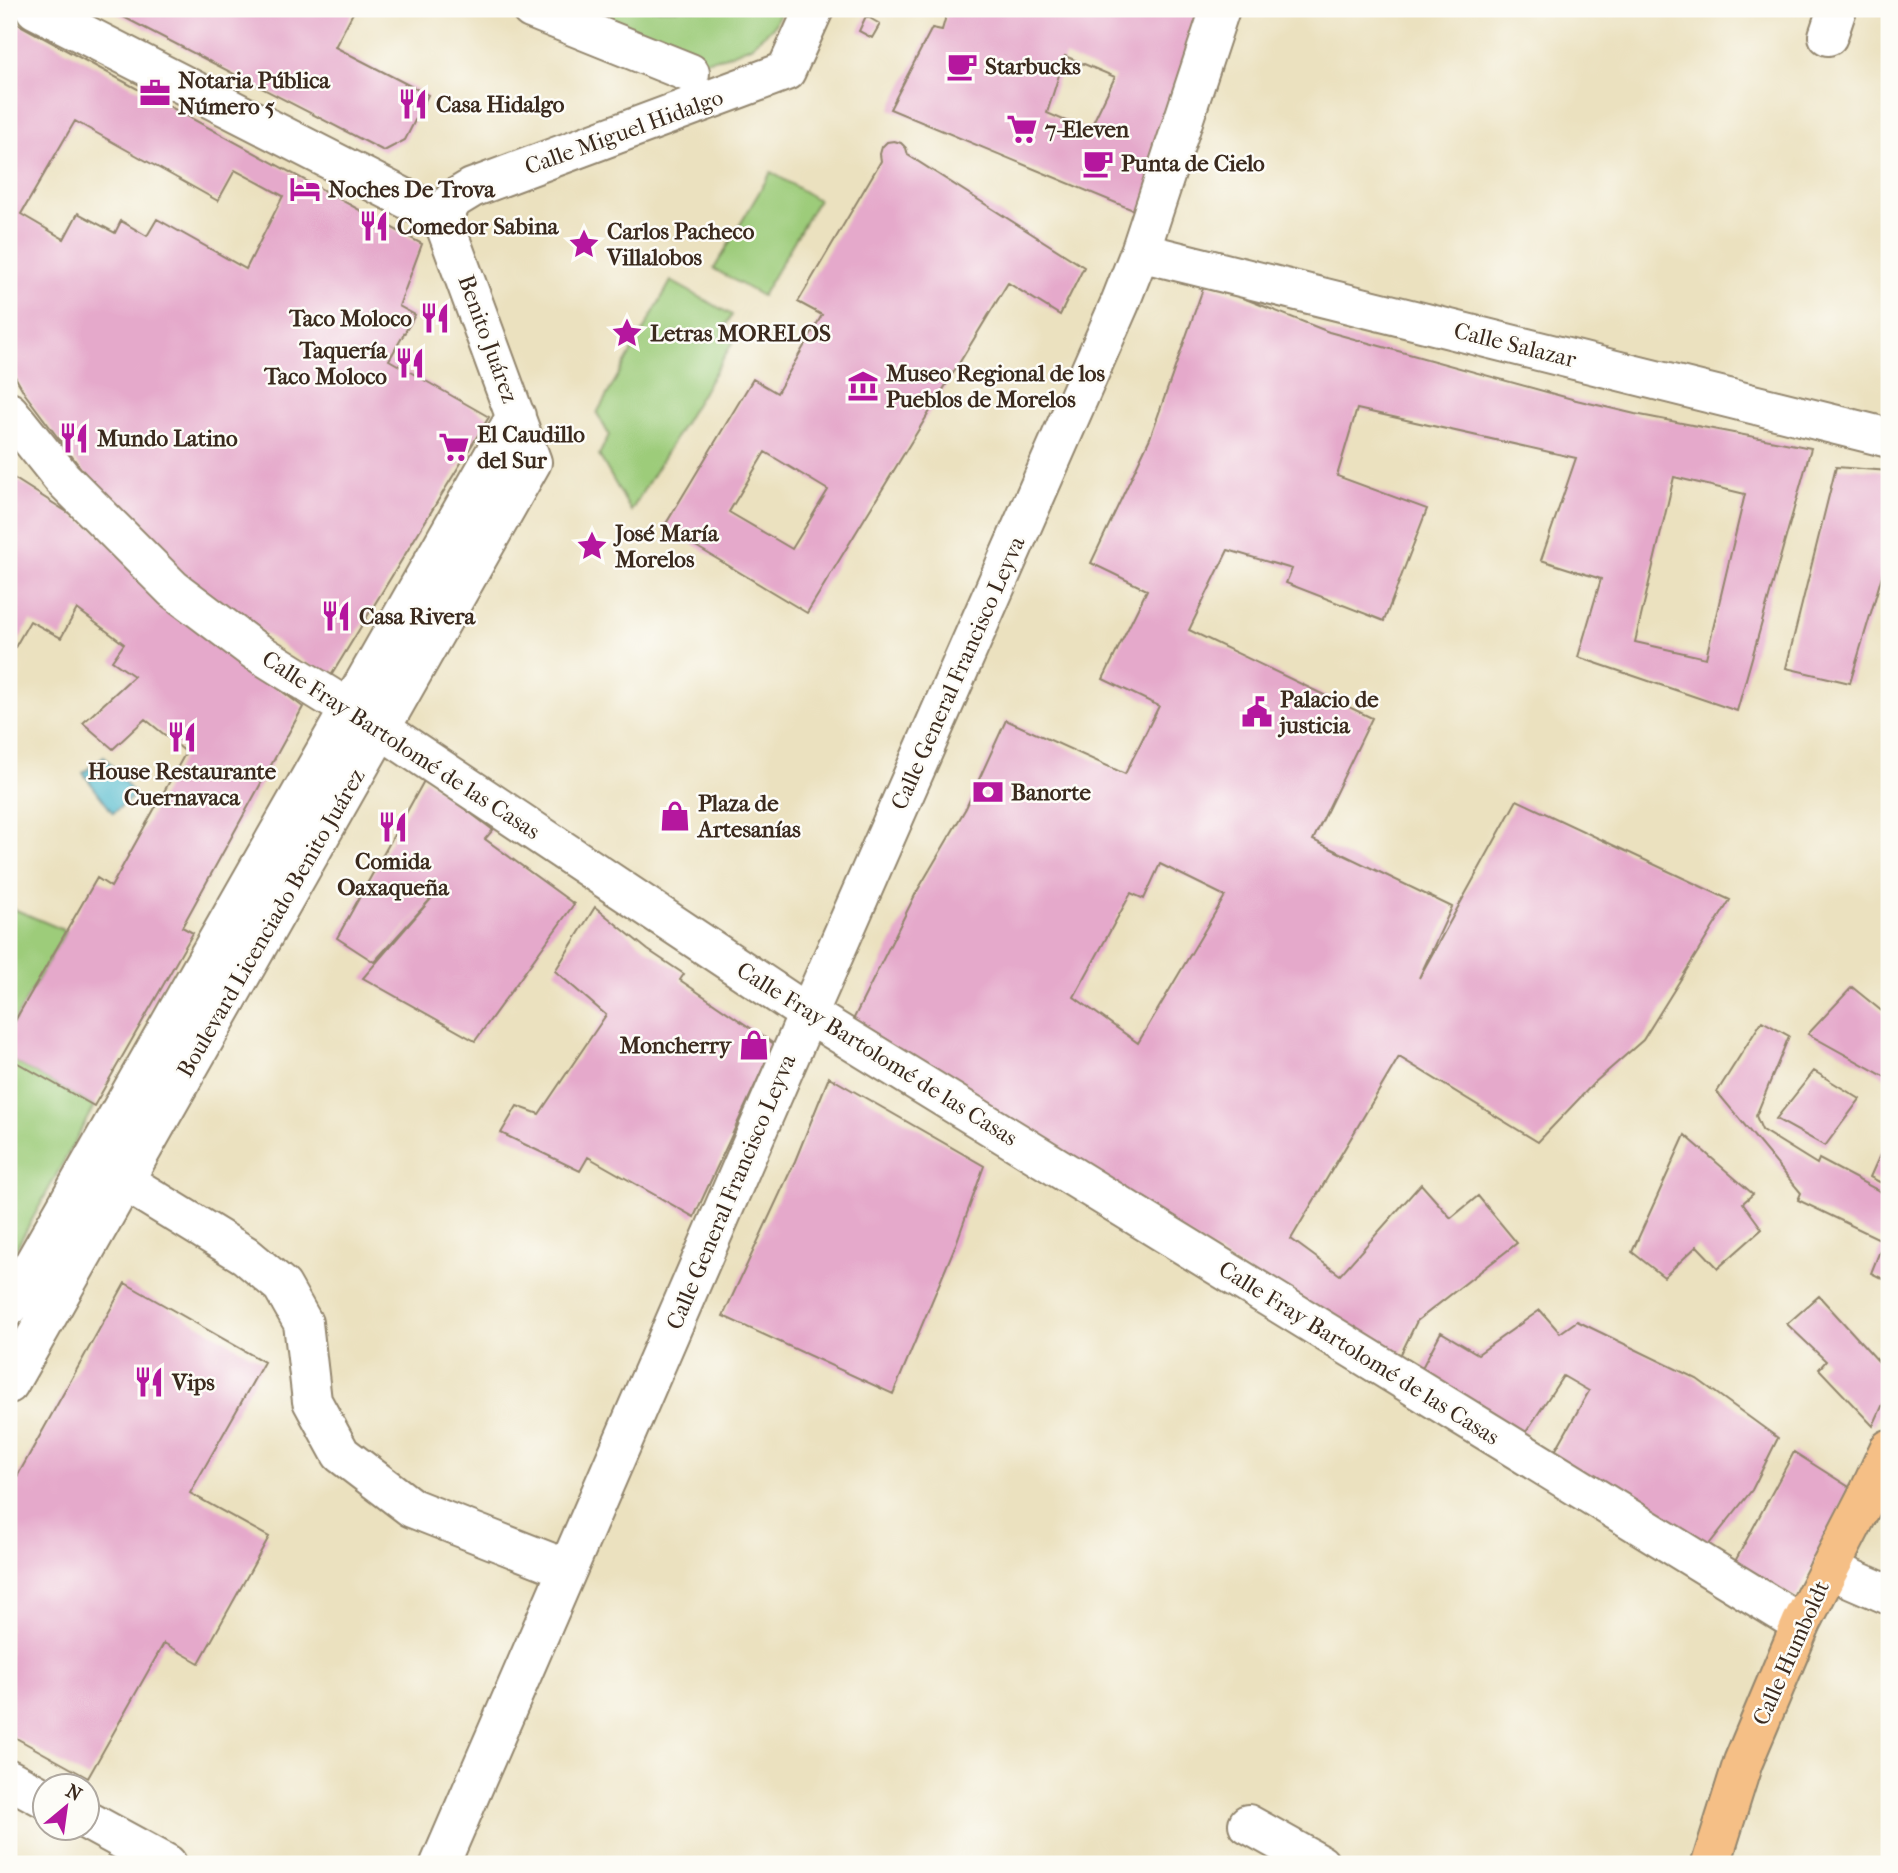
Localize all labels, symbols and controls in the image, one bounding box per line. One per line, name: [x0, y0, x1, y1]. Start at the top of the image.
cafe icon: Starbucks: [945, 49, 979, 83]
place label: Starbucks: [985, 53, 1081, 80]
place label: Notaria Pública Número 5: [178, 67, 331, 120]
office icon: Notaria Pública Número 5: [138, 76, 172, 110]
street label: Calle Miguel Hidalgo: [521, 84, 727, 180]
restaurant icon: Casa Hidalgo: [396, 87, 430, 121]
place label: Casa Hidalgo: [436, 91, 565, 118]
supermarket icon: 7-Eleven: [1005, 112, 1039, 146]
place label: 7-Eleven: [1044, 116, 1130, 143]
cafe icon: Punta de Cielo: [1081, 146, 1115, 180]
place label: Punta de Cielo: [1121, 150, 1265, 177]
hotel icon: Noches De Trova: [288, 172, 322, 206]
place label: Noches De Trova: [328, 176, 496, 203]
restaurant icon: Comedor Sabina: [357, 209, 391, 243]
place label: Comedor Sabina: [397, 213, 560, 240]
place label: Carlos Pacheco Villalobos: [606, 218, 755, 271]
place icon: Carlos Pacheco Villalobos: [567, 227, 601, 261]
street label: Benito Juárez: [452, 271, 524, 407]
restaurant icon: Taco Moloco: [418, 301, 452, 335]
place label: Taco Moloco: [288, 305, 412, 332]
place icon: Letras MORELOS: [610, 316, 644, 350]
street label: Calle Salazar: [1451, 317, 1579, 373]
place label: Letras MORELOS: [650, 320, 831, 347]
place label: Taquería Taco Moloco: [263, 337, 388, 390]
restaurant icon: Taquería Taco Moloco: [393, 346, 427, 380]
place label: Museo Regional de los Pueblos de Morelos: [886, 360, 1106, 413]
museum icon: Museo Regional de los Pueblos de Morelos: [846, 369, 880, 403]
restaurant icon: Mundo Latino: [57, 421, 91, 455]
place label: El Caudillo del Sur: [477, 421, 585, 474]
place label: Mundo Latino: [97, 425, 238, 452]
supermarket icon: El Caudillo del Sur: [437, 430, 471, 464]
place label: José María Morelos: [613, 520, 720, 573]
place icon: José María Morelos: [575, 529, 609, 563]
street label: Calle General Francisco Leyva: [885, 532, 1031, 814]
restaurant icon: Casa Rivera: [319, 599, 353, 633]
place label: Casa Rivera: [359, 603, 476, 630]
street label: Calle Fray Bartolomé de las Casas: [257, 645, 545, 845]
place label: Palacio de justicia: [1277, 686, 1379, 739]
public building icon: Palacio de justicia: [1240, 695, 1274, 729]
restaurant icon: House Restaurante Cuernavaca: [165, 720, 199, 754]
place label: House Restaurante Cuernavaca: [88, 758, 277, 811]
street label: Boulevard Licenciado Benito Juárez: [171, 764, 371, 1082]
bank icon: Banorte: [971, 775, 1005, 809]
place label: Banorte: [1011, 779, 1091, 806]
place label: Plaza de Artesanías: [696, 790, 801, 843]
shop icon: Plaza de Artesanías: [658, 799, 692, 833]
restaurant icon: Comida Oaxaqueña: [376, 810, 410, 844]
place label: Comida Oaxaqueña: [337, 848, 450, 901]
street label: Calle Fray Bartolomé de las Casas: [732, 956, 1022, 1152]
shop icon: Moncherry: [737, 1028, 771, 1062]
place label: Moncherry: [619, 1032, 733, 1059]
street label: Calle General Francisco Leyva: [661, 1050, 801, 1334]
street label: Calle Fray Bartolomé de las Casas: [1214, 1255, 1504, 1451]
restaurant icon: Vips: [132, 1365, 166, 1399]
place label: Vips: [171, 1369, 215, 1396]
street label: Calle Humboldt: [1747, 1577, 1835, 1729]
north arrow: [32, 1772, 102, 1842]
text: N: [62, 1780, 86, 1806]

